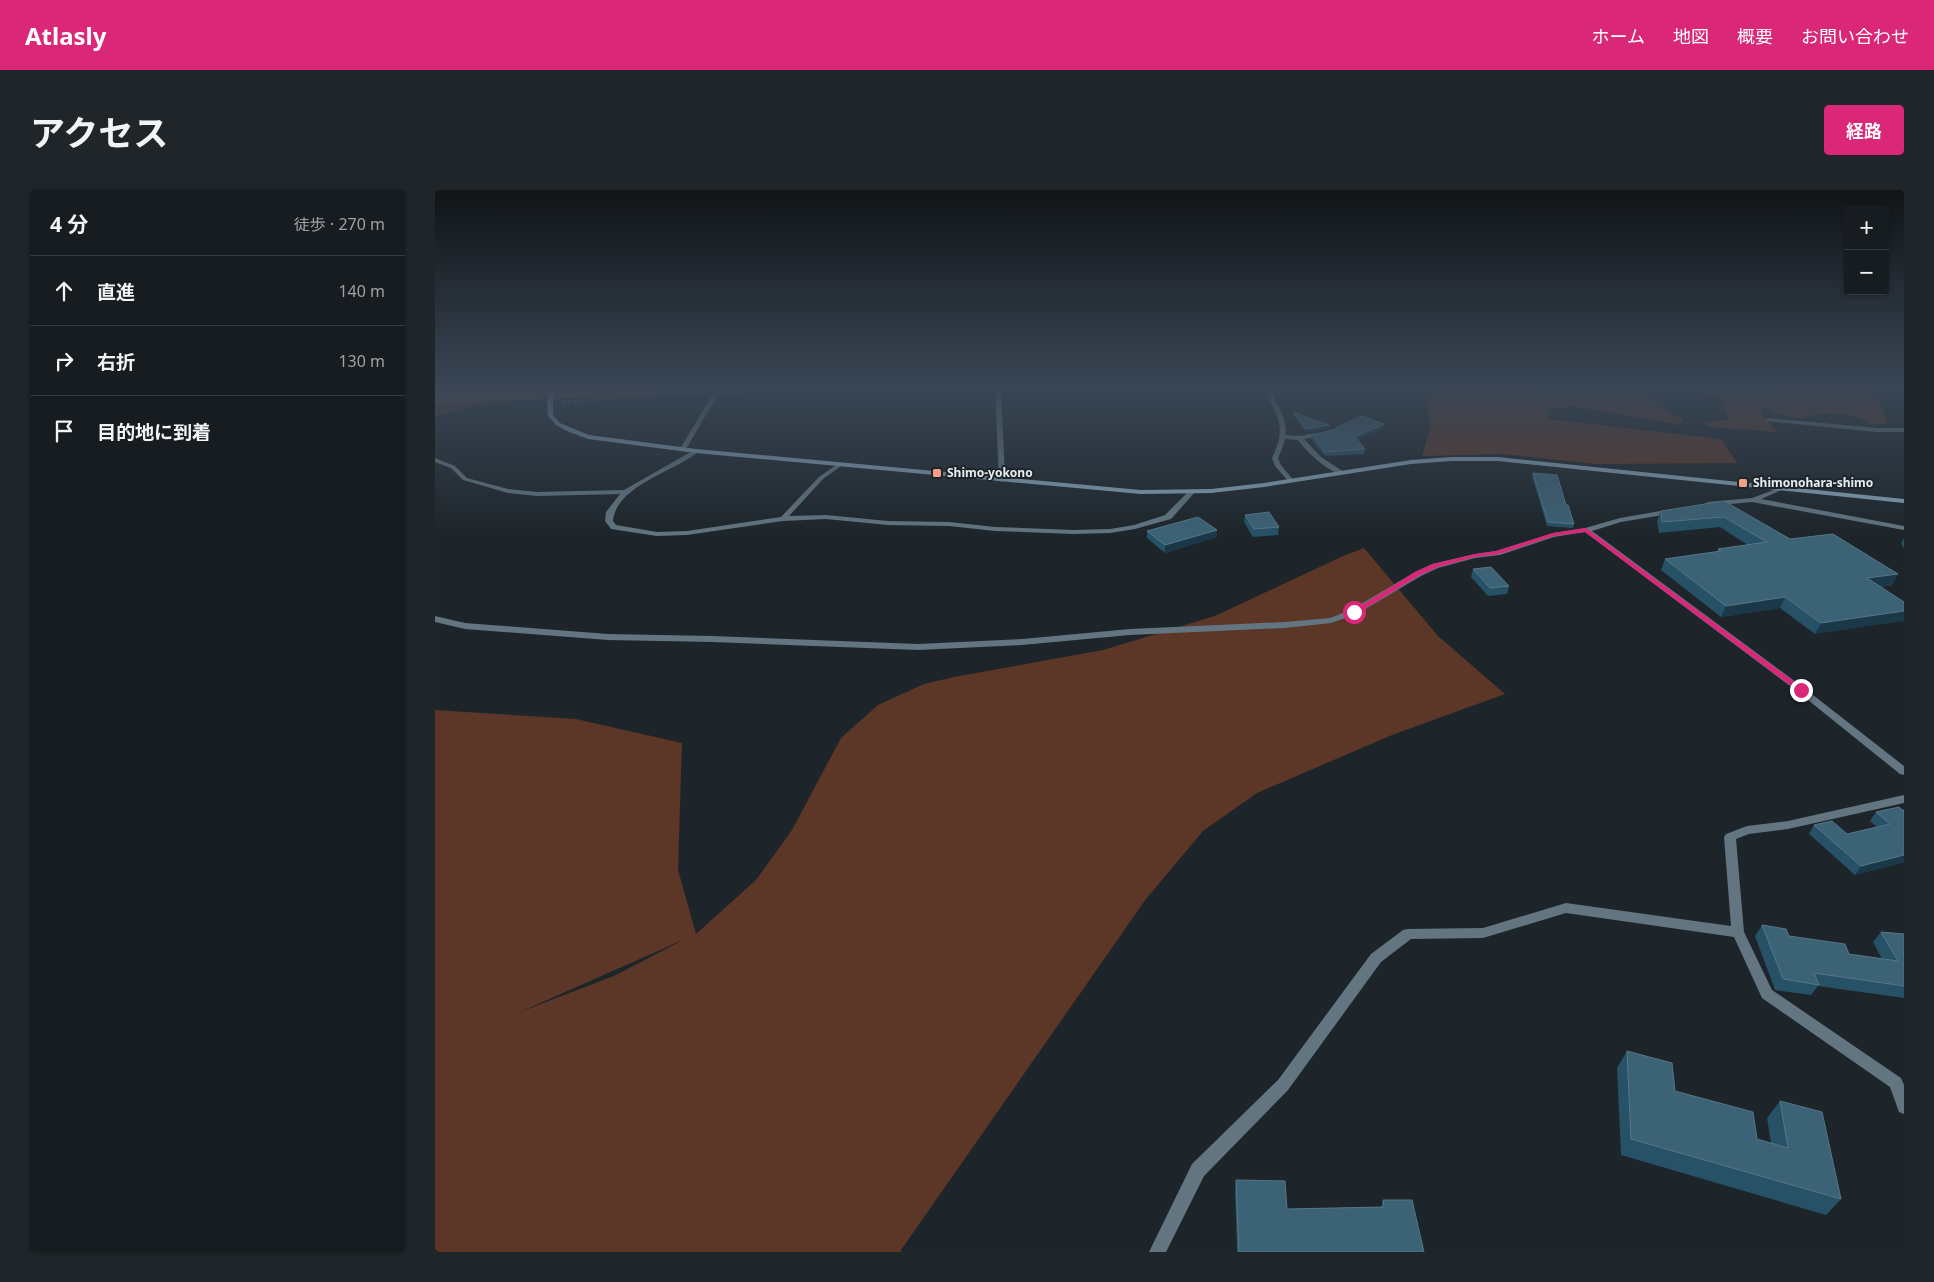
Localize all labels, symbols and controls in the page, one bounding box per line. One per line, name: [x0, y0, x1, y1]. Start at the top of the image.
text: Atlasly: [25, 19, 106, 52]
text: ホーム: [1592, 24, 1645, 48]
text: 地図: [1673, 24, 1709, 48]
text: 概要: [1737, 24, 1773, 48]
text: お問い合わせ: [1801, 24, 1909, 48]
button: 経路: [1824, 105, 1904, 155]
text: アクセス: [30, 109, 168, 156]
map controls: [1844, 205, 1889, 295]
button: +: [1844, 205, 1889, 250]
text: 4 分: [50, 210, 88, 238]
text: 徒歩 · 270 m: [294, 213, 385, 235]
button: −: [1844, 250, 1889, 295]
icon: ahead: [50, 277, 78, 305]
text: 直進: [97, 279, 135, 305]
text: 140 m: [338, 280, 385, 302]
icon: right: [50, 347, 78, 375]
text: 右折: [97, 349, 135, 375]
text: 130 m: [338, 350, 385, 372]
icon: arrive: [50, 417, 78, 445]
text: 目的地に到着: [97, 419, 211, 445]
place label: Shimo-yokono: [947, 464, 1033, 481]
marker: Shimo-yokono: [931, 467, 943, 479]
place label: Shimonohara-shimo: [1753, 474, 1873, 491]
marker: Shimonohara-shimo: [1737, 477, 1749, 489]
route start: [1343, 601, 1366, 624]
route end: [1790, 679, 1813, 702]

